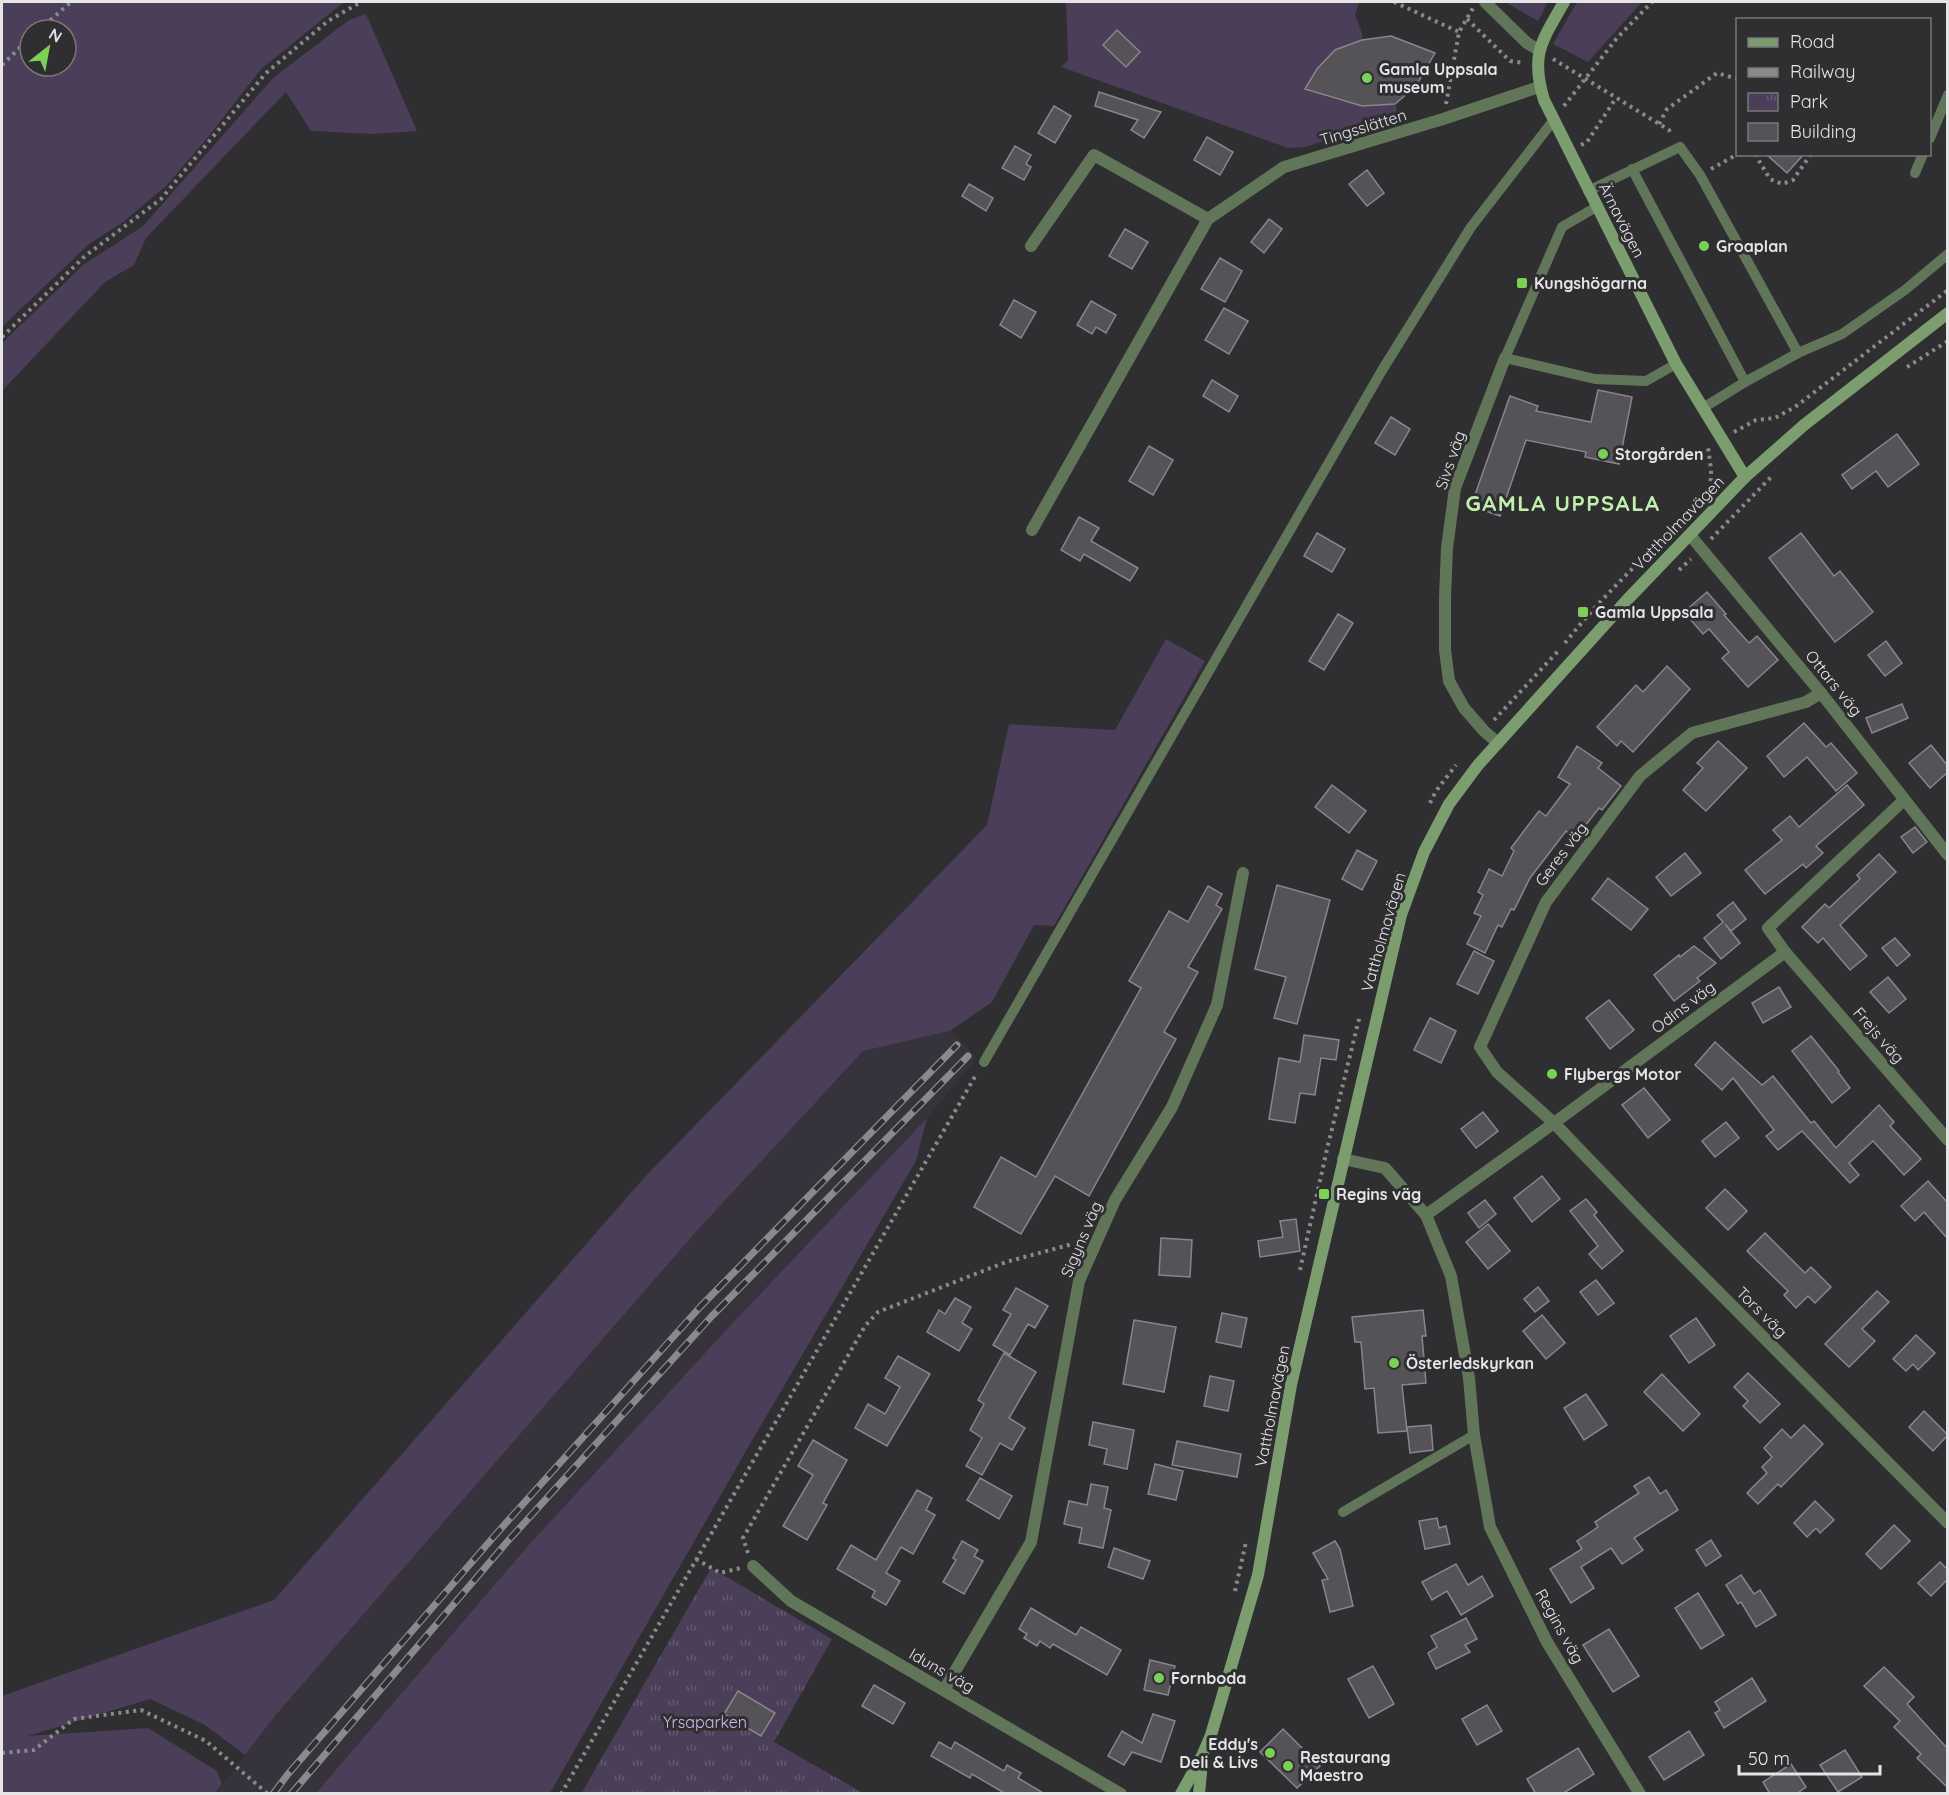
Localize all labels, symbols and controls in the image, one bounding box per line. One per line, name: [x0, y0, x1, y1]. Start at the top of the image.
north arrow: [18, 18, 78, 78]
legend: [1736, 18, 1931, 156]
text: N: [46, 24, 66, 47]
text: Road: [1790, 30, 1835, 53]
place label: Gamla Uppsala museum: [1379, 59, 1498, 97]
text: Railway: [1790, 60, 1856, 83]
marker: Gamla Uppsala museum: [1360, 71, 1374, 85]
text: Park: [1790, 90, 1828, 113]
street label: Tingsslätten: [1317, 104, 1409, 150]
text: Building: [1790, 120, 1856, 143]
street label: Ärnavägen: [1595, 179, 1649, 261]
place label: Groaplan: [1716, 236, 1788, 256]
marker: Groaplan: [1697, 239, 1711, 253]
place label: Kungshögarna: [1534, 273, 1647, 293]
marker: Kungshögarna: [1515, 276, 1529, 290]
street label: Sivs väg: [1431, 428, 1469, 492]
place label: Storgården: [1615, 444, 1704, 464]
marker: Storgården: [1596, 447, 1610, 461]
street label: Vattholmavägen: [1628, 472, 1728, 574]
district label: GAMLA UPPSALA: [1465, 489, 1661, 517]
place label: Gamla Uppsala: [1595, 602, 1714, 622]
marker: Gamla Uppsala: [1576, 605, 1590, 619]
street label: Ottars väg: [1801, 646, 1867, 720]
street label: Geres väg: [1530, 818, 1592, 890]
street label: Vattholmavägen: [1356, 870, 1410, 994]
street label: Odins väg: [1647, 977, 1719, 1037]
street label: Frejs väg: [1849, 1003, 1909, 1067]
place label: Flybergs Motor: [1564, 1064, 1681, 1084]
marker: Flybergs Motor: [1545, 1067, 1559, 1081]
place label: Regins väg: [1336, 1184, 1421, 1204]
marker: Regins väg: [1317, 1187, 1331, 1201]
street label: Sigyns väg: [1056, 1198, 1106, 1280]
street label: Tors väg: [1732, 1282, 1792, 1342]
street label: Vattholmavägen: [1250, 1343, 1294, 1469]
place label: Österledskyrkan: [1406, 1353, 1534, 1373]
marker: Österledskyrkan: [1387, 1356, 1401, 1370]
street label: Regins väg: [1531, 1585, 1589, 1667]
street label: Iduns väg: [906, 1643, 978, 1697]
place label: Fornboda: [1171, 1668, 1246, 1688]
marker: Fornboda: [1152, 1671, 1166, 1685]
park label: Yrsaparken: [663, 1712, 747, 1732]
place label: Eddy's Deli & Livs: [1179, 1734, 1258, 1772]
scale bar: [1739, 1738, 1880, 1776]
marker: Eddy's Deli & Livs: [1263, 1746, 1277, 1760]
place label: Restaurang Maestro: [1300, 1747, 1390, 1785]
text: 50 m: [1748, 1747, 1790, 1770]
marker: Restaurang Maestro: [1281, 1759, 1295, 1773]

